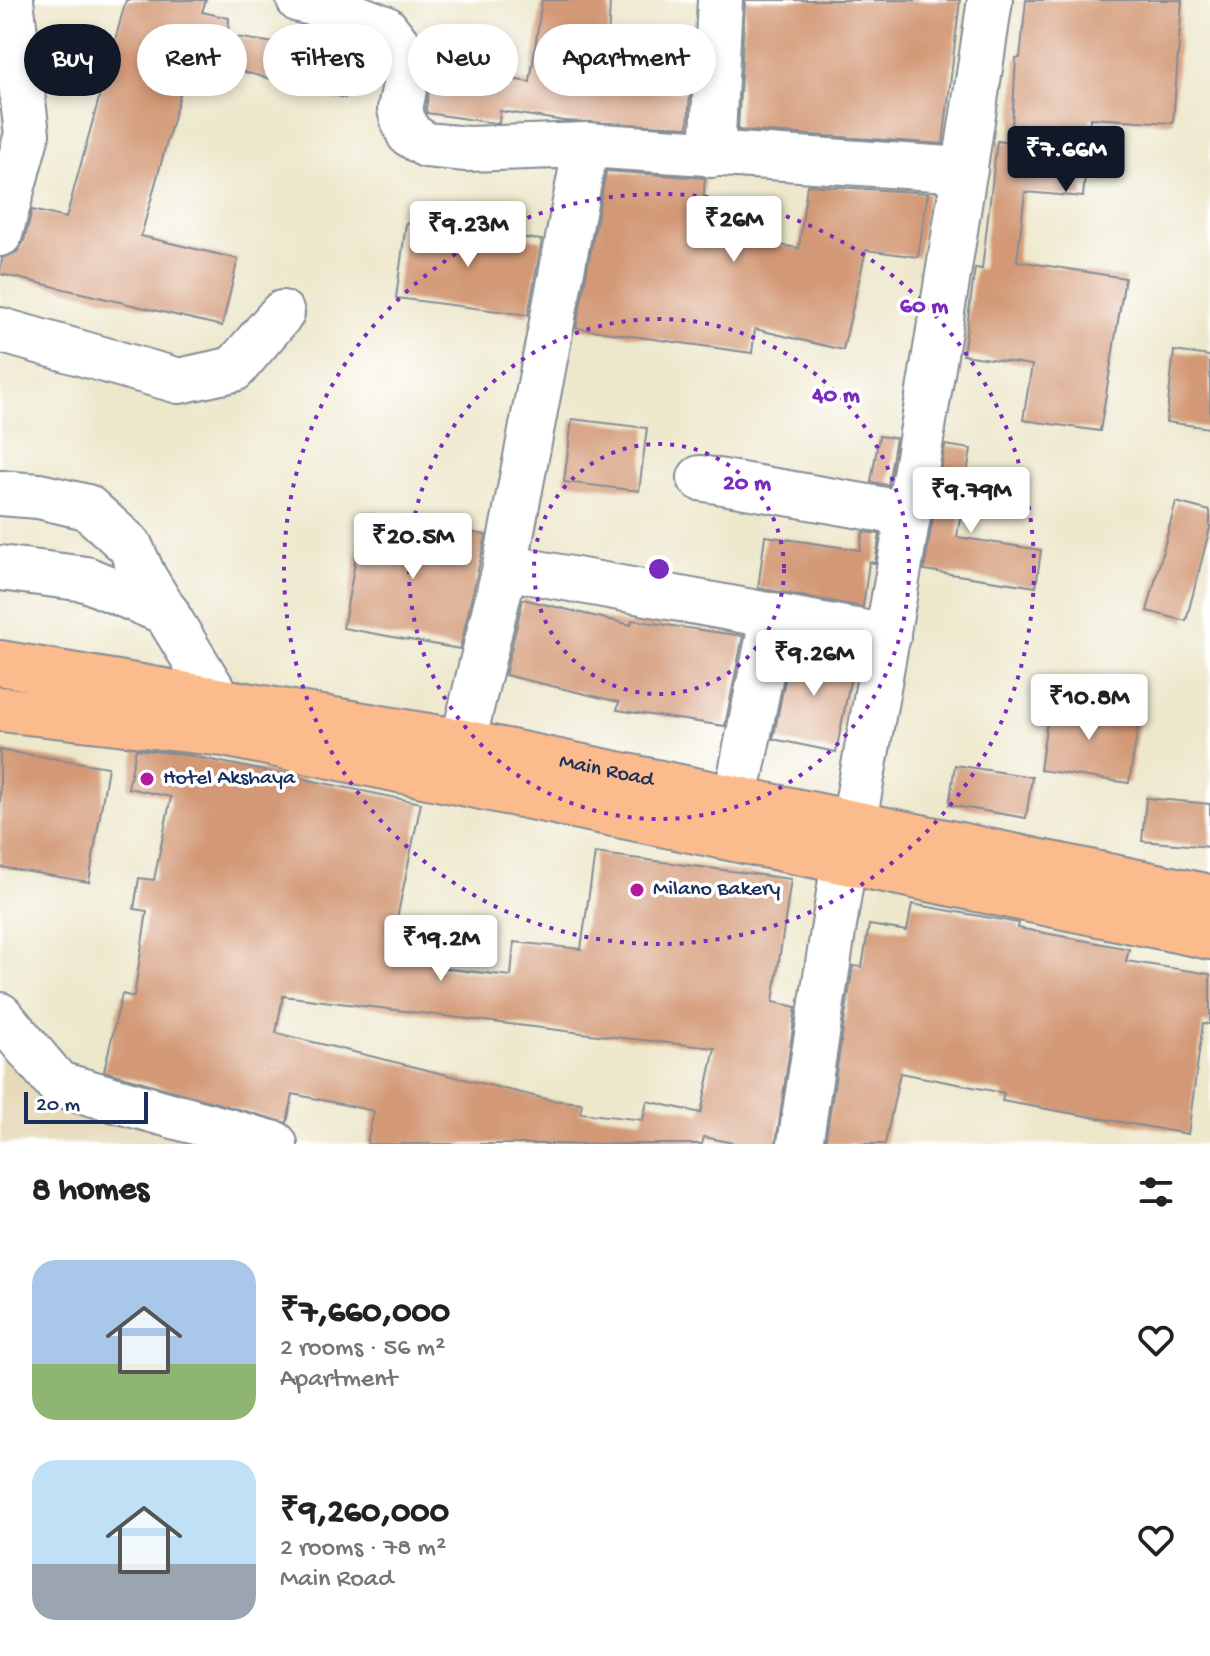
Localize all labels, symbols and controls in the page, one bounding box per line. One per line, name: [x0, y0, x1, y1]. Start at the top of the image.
chip: Buy: [24, 24, 121, 96]
chip: Rent: [137, 24, 247, 96]
chip: Filters: [263, 24, 392, 96]
chip: New: [408, 24, 518, 96]
chip: Apartment: [534, 24, 716, 96]
pin: ₹7.66M: [1001, 126, 1131, 194]
text: ₹7.66M: [1026, 136, 1106, 167]
pin: ₹26M: [687, 196, 781, 264]
pin: ₹9.23M: [403, 201, 533, 269]
text: ₹26M: [705, 206, 763, 237]
text: ₹9.23M: [428, 211, 508, 242]
text: 60 m: [900, 293, 948, 322]
text: 40 m: [811, 382, 860, 411]
pin: ₹9.79M: [906, 467, 1036, 535]
text: 20 m: [723, 470, 771, 499]
text: ₹9.79M: [931, 477, 1011, 508]
pin: ₹20.5M: [348, 513, 478, 581]
text: ₹20.5M: [372, 523, 454, 554]
centre of rings: [645, 555, 673, 583]
pin: ₹9.26M: [749, 630, 879, 698]
text: ₹9.26M: [774, 640, 854, 671]
pin: ₹10.8M: [1024, 674, 1154, 742]
text: ₹10.8M: [1049, 684, 1129, 715]
street label: Main Road: [557, 749, 658, 795]
place label: Hotel Akshaya: [163, 766, 296, 792]
marker: Hotel Akshaya: [138, 770, 156, 788]
place label: Milano Bakery: [653, 877, 781, 903]
marker: Milano Bakery: [628, 881, 646, 899]
pin: ₹19.2M: [376, 915, 506, 983]
text: ₹19.2M: [402, 925, 480, 956]
scale bar: [24, 1088, 148, 1124]
text: 20 m: [36, 1093, 80, 1119]
icon: filters: [1134, 1170, 1178, 1214]
text: 8 homes: [32, 1172, 149, 1212]
icon: home: [96, 1292, 192, 1388]
text: ₹7,660,000: [280, 1294, 450, 1334]
icon: heart: [1134, 1318, 1178, 1362]
text: 2 rooms · 56 m²: [280, 1334, 445, 1365]
text: Apartment: [280, 1365, 397, 1396]
icon: home: [96, 1492, 192, 1588]
text: ₹9,260,000: [280, 1494, 449, 1534]
icon: heart: [1134, 1518, 1178, 1562]
text: 2 rooms · 78 m²: [280, 1534, 446, 1565]
text: Main Road: [280, 1565, 393, 1596]

